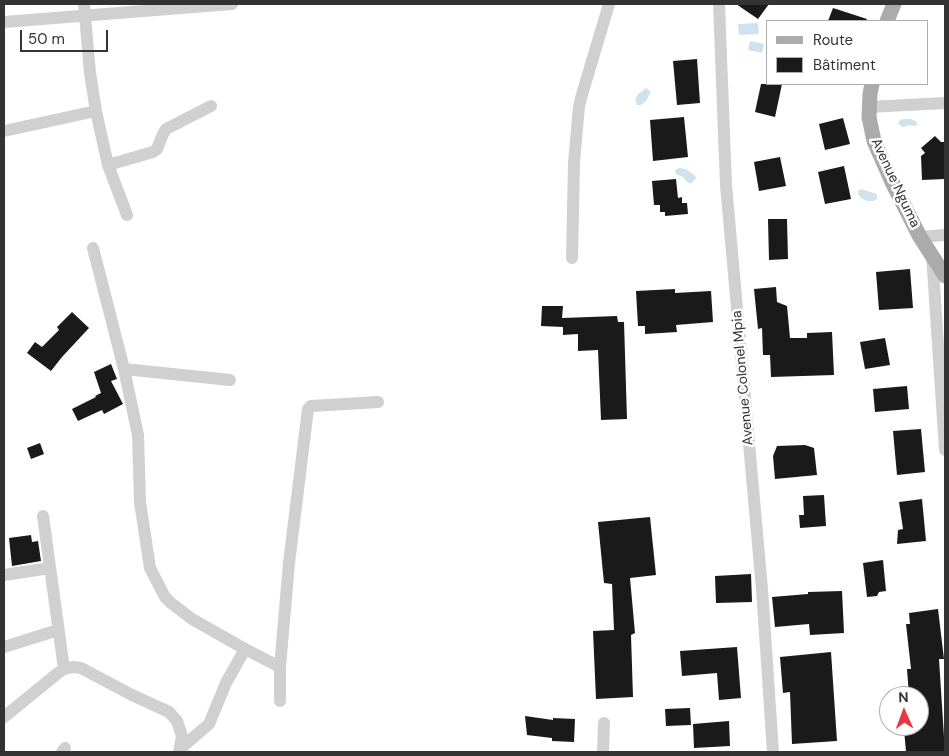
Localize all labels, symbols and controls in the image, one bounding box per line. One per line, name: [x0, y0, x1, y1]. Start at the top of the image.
scale bar: [22, 20, 110, 52]
legend: [766, 20, 929, 85]
text: 50 m: [28, 29, 65, 49]
text: Route: [813, 30, 853, 50]
text: Bâtiment: [813, 55, 876, 75]
street label: Avenue Nguma: [867, 136, 923, 230]
street label: Avenue Colonel Mpia: [729, 310, 757, 446]
north arrow: [879, 686, 929, 736]
text: N: [898, 688, 909, 706]

